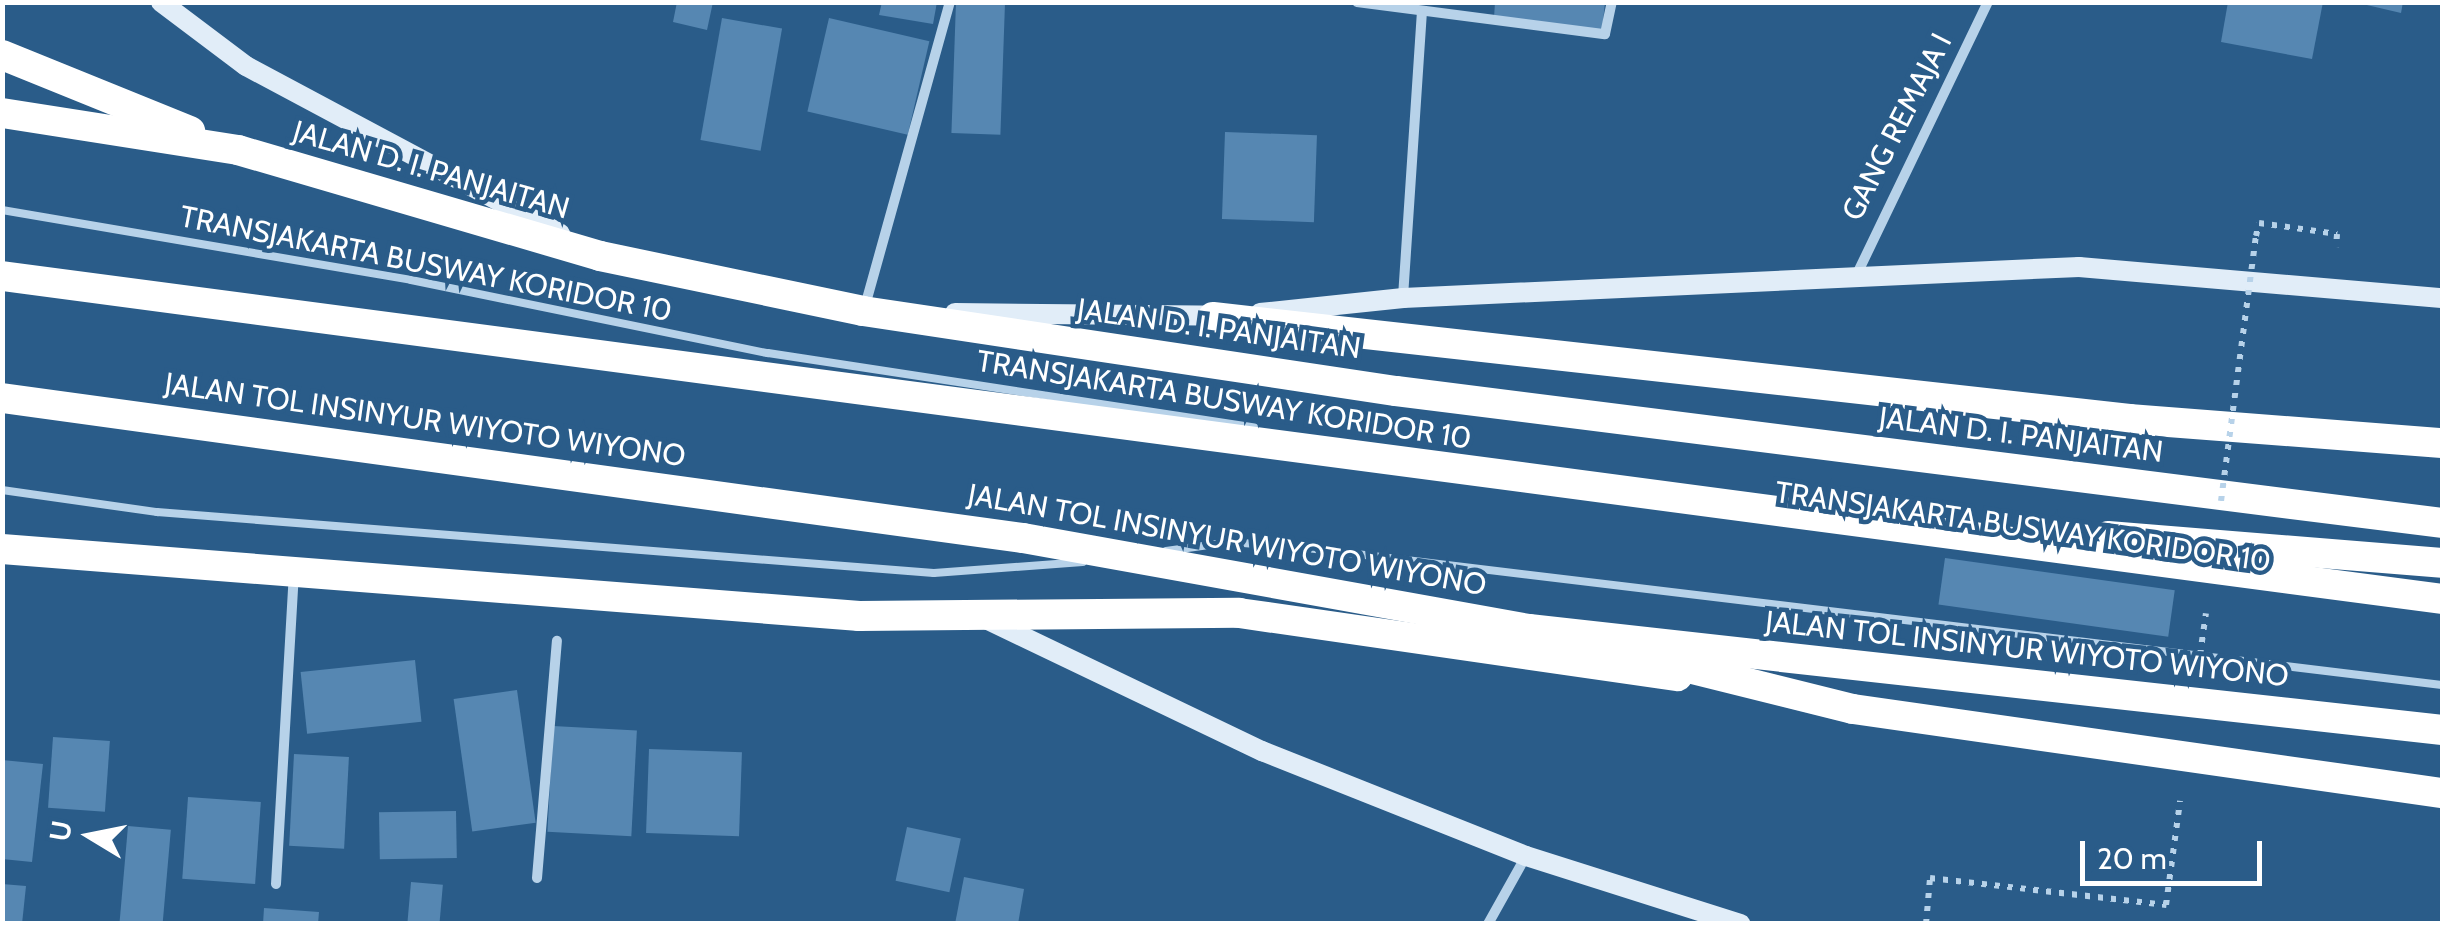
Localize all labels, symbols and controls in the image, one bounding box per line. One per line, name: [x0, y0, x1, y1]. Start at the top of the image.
street label: GANG REMAJA I: [1834, 28, 1960, 226]
street label: JALAN D. I. PANJAITAN: [289, 113, 573, 227]
street label: TRANSJAKARTA BUSWAY KORIDOR 10: [177, 199, 675, 329]
street label: JALAN D. I. PANJAITAN: [1075, 291, 1363, 367]
street label: TRANSJAKARTA BUSWAY KORIDOR 10: [974, 343, 1474, 457]
street label: JALAN TOL INSINYUR WIYOTO WIYONO: [162, 366, 688, 474]
street label: JALAN D. I. PANJAITAN: [1877, 400, 2165, 470]
street label: TRANSJAKARTA BUSWAY KORIDOR 10: [1773, 474, 2273, 580]
street label: JALAN TOL INSINYUR WIYOTO WIYONO: [965, 477, 1489, 603]
street label: JALAN TOL INSINYUR WIYOTO WIYONO: [1764, 604, 2290, 694]
north arrow: [40, 786, 140, 886]
text: U: [42, 818, 79, 844]
scale bar: [2085, 821, 2268, 883]
text: 20 m: [2097, 840, 2167, 877]

